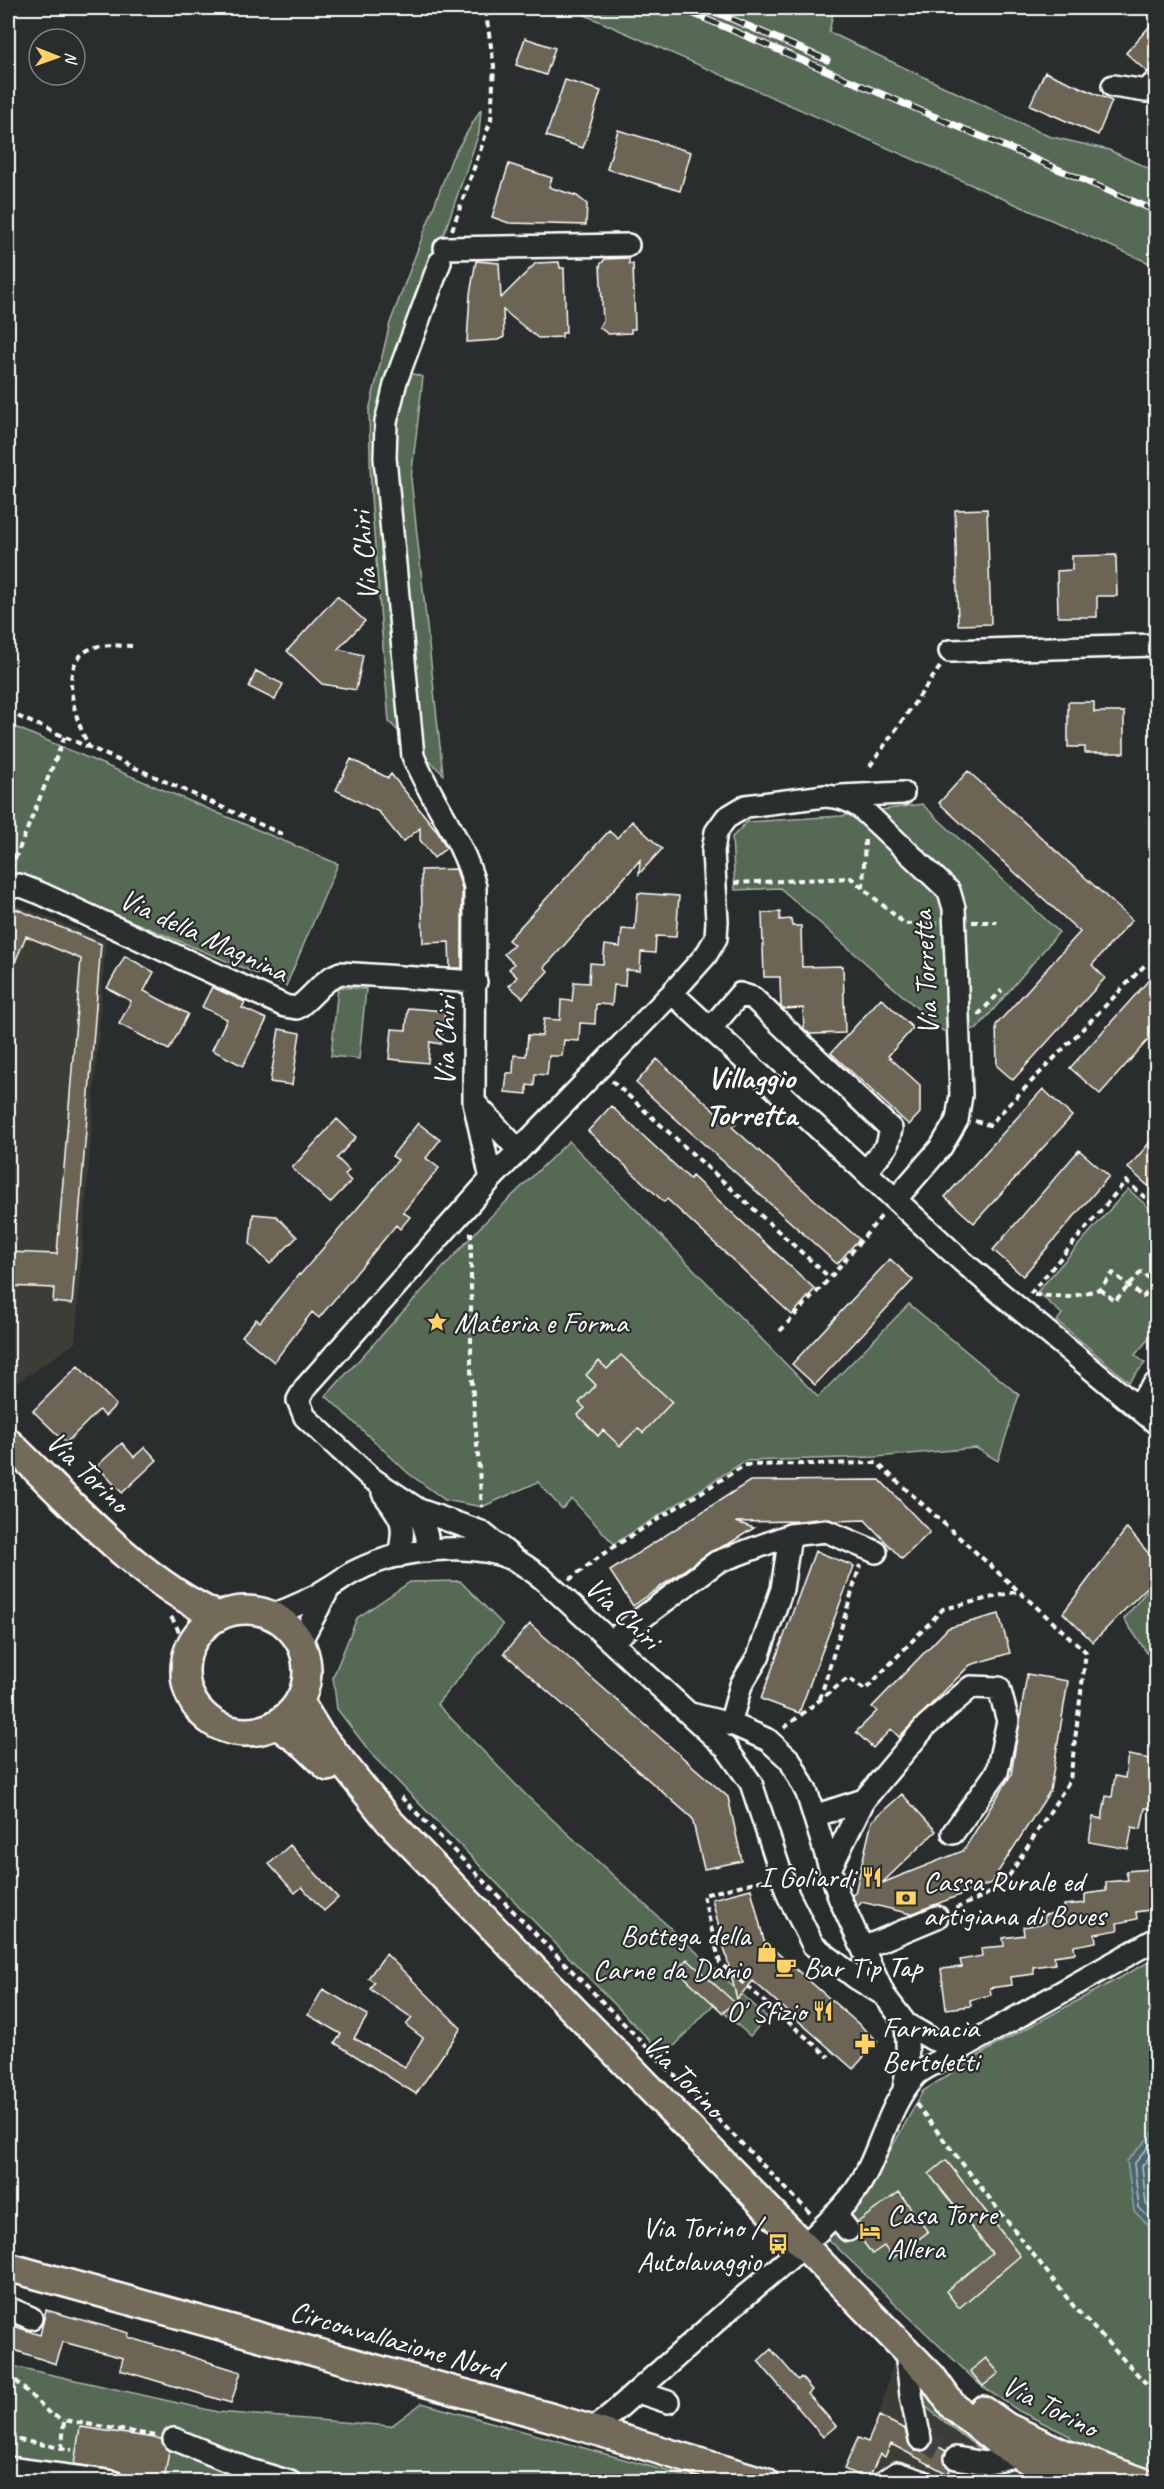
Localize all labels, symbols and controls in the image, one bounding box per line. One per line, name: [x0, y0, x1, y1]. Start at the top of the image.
north arrow: [27, 27, 87, 87]
text: N: [61, 52, 81, 65]
street label: Via Chiri: [341, 506, 387, 602]
street label: Via della Magnina: [114, 879, 296, 991]
street label: Via Torretta: [903, 908, 947, 1036]
street label: Via Chiri: [425, 992, 465, 1086]
district label: Villaggio Torretta: [705, 1057, 799, 1135]
place label: Materia e Forma: [454, 1303, 630, 1341]
place icon: Materia e Forma: [425, 1310, 449, 1334]
street label: Via Torino: [38, 1423, 140, 1523]
street label: Via Chiri: [577, 1568, 671, 1660]
place label: I Goliardi: [759, 1858, 858, 1896]
place label: Cassa Rurale ed artigiana di Boves: [923, 1862, 1108, 1934]
restaurant icon: I Goliardi: [860, 1865, 884, 1889]
bank icon: Cassa Rurale ed artigiana di Boves: [894, 1886, 918, 1910]
place label: Bottega della Carne da Dario: [593, 1916, 752, 1988]
shop icon: Bottega della Carne da Dario: [755, 1940, 779, 1964]
place label: Bar Tip Tap: [803, 1948, 924, 1986]
cafe icon: Bar Tip Tap: [774, 1955, 798, 1979]
place label: O' Sfizio: [726, 1992, 809, 2030]
restaurant icon: O' Sfizio: [811, 1999, 835, 2023]
place label: Farmacia Bertoletti: [882, 2008, 982, 2080]
street label: Via Torino: [635, 2026, 735, 2128]
pharmacy icon: Farmacia Bertoletti: [853, 2032, 877, 2056]
place label: Casa Torre Allera: [887, 2195, 999, 2267]
place label: Via Torino / Autolavaggio: [637, 2208, 767, 2280]
hotel icon: Casa Torre Allera: [858, 2219, 882, 2243]
bus stop icon: Via Torino / Autolavaggio: [766, 2232, 790, 2256]
street label: Circonvallazione Nord: [286, 2292, 510, 2389]
street label: Via Torino: [996, 2366, 1107, 2448]

